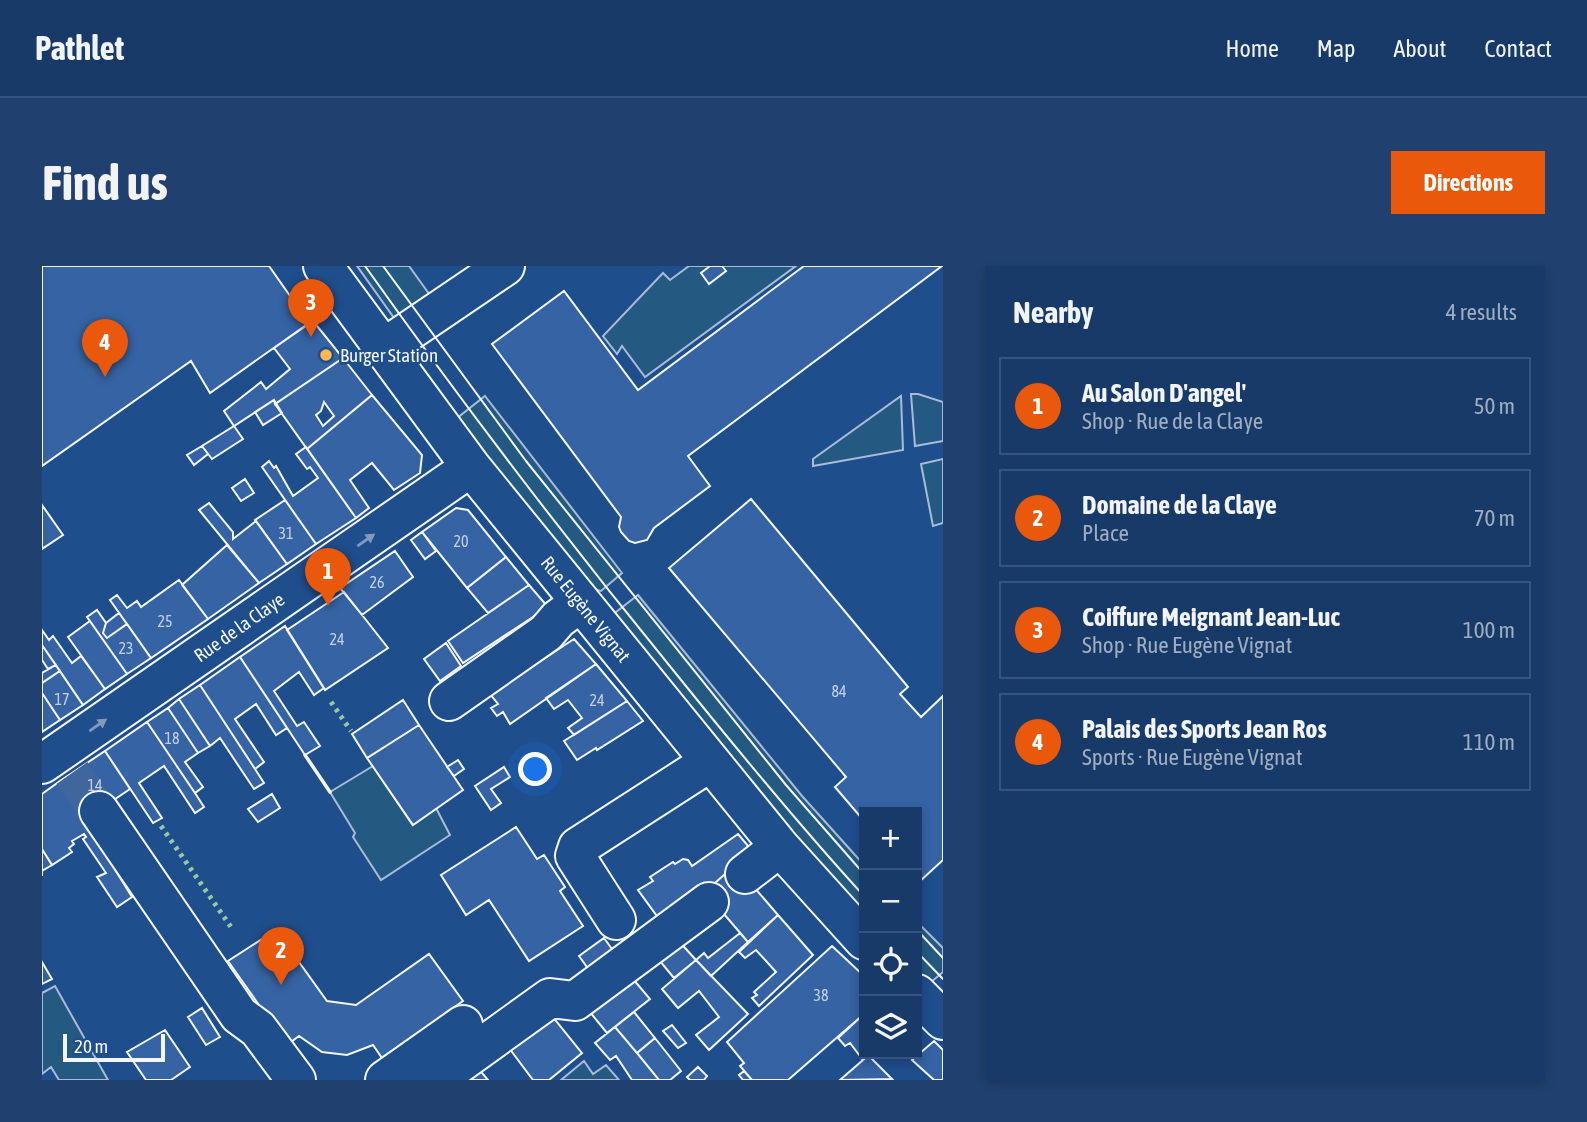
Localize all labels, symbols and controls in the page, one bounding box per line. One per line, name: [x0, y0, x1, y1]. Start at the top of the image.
text: Pathlet: [35, 29, 124, 67]
text: Home: [1225, 35, 1279, 62]
text: Map: [1317, 35, 1355, 62]
text: About: [1393, 35, 1446, 62]
text: Contact: [1484, 35, 1552, 62]
button: Directions: [1391, 151, 1545, 214]
text: Find us: [42, 154, 168, 210]
pin: 3: [288, 279, 334, 337]
text: Nearby: [1013, 295, 1093, 329]
text: 4 results: [1446, 299, 1517, 325]
pin: 4: [82, 319, 128, 377]
place label: Burger Station: [340, 344, 438, 366]
marker: Burger Station: [318, 347, 334, 363]
text: Au Salon D'angel': [1082, 378, 1246, 408]
text: 1: [1033, 393, 1043, 419]
text: 50 m: [1474, 393, 1515, 419]
text: Shop · Rue de la Claye: [1082, 408, 1263, 434]
text: Domaine de la Claye: [1082, 490, 1277, 520]
text: 2: [1033, 505, 1043, 531]
text: 70 m: [1474, 505, 1515, 531]
text: Place: [1082, 520, 1129, 546]
house number: 31: [278, 524, 294, 542]
house number: 20: [453, 532, 469, 550]
one-way arrow: [357, 533, 375, 547]
pin: 1: [305, 548, 351, 606]
street label: Rue Eugène Vignat: [537, 552, 635, 666]
house number: 26: [369, 573, 385, 591]
street label: Rue de la Claye: [190, 588, 288, 666]
text: Coiffure Meignant Jean-Luc: [1082, 602, 1340, 632]
house number: 25: [157, 612, 173, 630]
text: 3: [1033, 617, 1043, 643]
text: 100 m: [1463, 617, 1515, 643]
house number: 24: [329, 630, 345, 648]
text: Shop · Rue Eugène Vignat: [1082, 632, 1292, 658]
house number: 23: [118, 639, 134, 657]
house number: 84: [831, 682, 847, 700]
house number: 17: [54, 690, 70, 708]
house number: 24: [589, 691, 605, 709]
text: Palais des Sports Jean Ros: [1082, 714, 1327, 744]
one-way arrow: [89, 718, 107, 732]
house number: 18: [164, 729, 180, 747]
text: 4: [1033, 729, 1043, 755]
text: 110 m: [1463, 729, 1515, 755]
text: Sports · Rue Eugène Vignat: [1082, 744, 1303, 770]
your location: [518, 752, 552, 786]
house number: 14: [87, 776, 103, 794]
map controls: [859, 807, 922, 1059]
button: +: [859, 807, 922, 870]
button: −: [859, 870, 922, 933]
pin: 2: [258, 927, 304, 985]
button: locate: [859, 933, 922, 996]
house number: 38: [813, 986, 829, 1004]
button: layers: [859, 996, 922, 1059]
scale bar: [63, 1031, 164, 1063]
text: 20 m: [74, 1035, 108, 1057]

